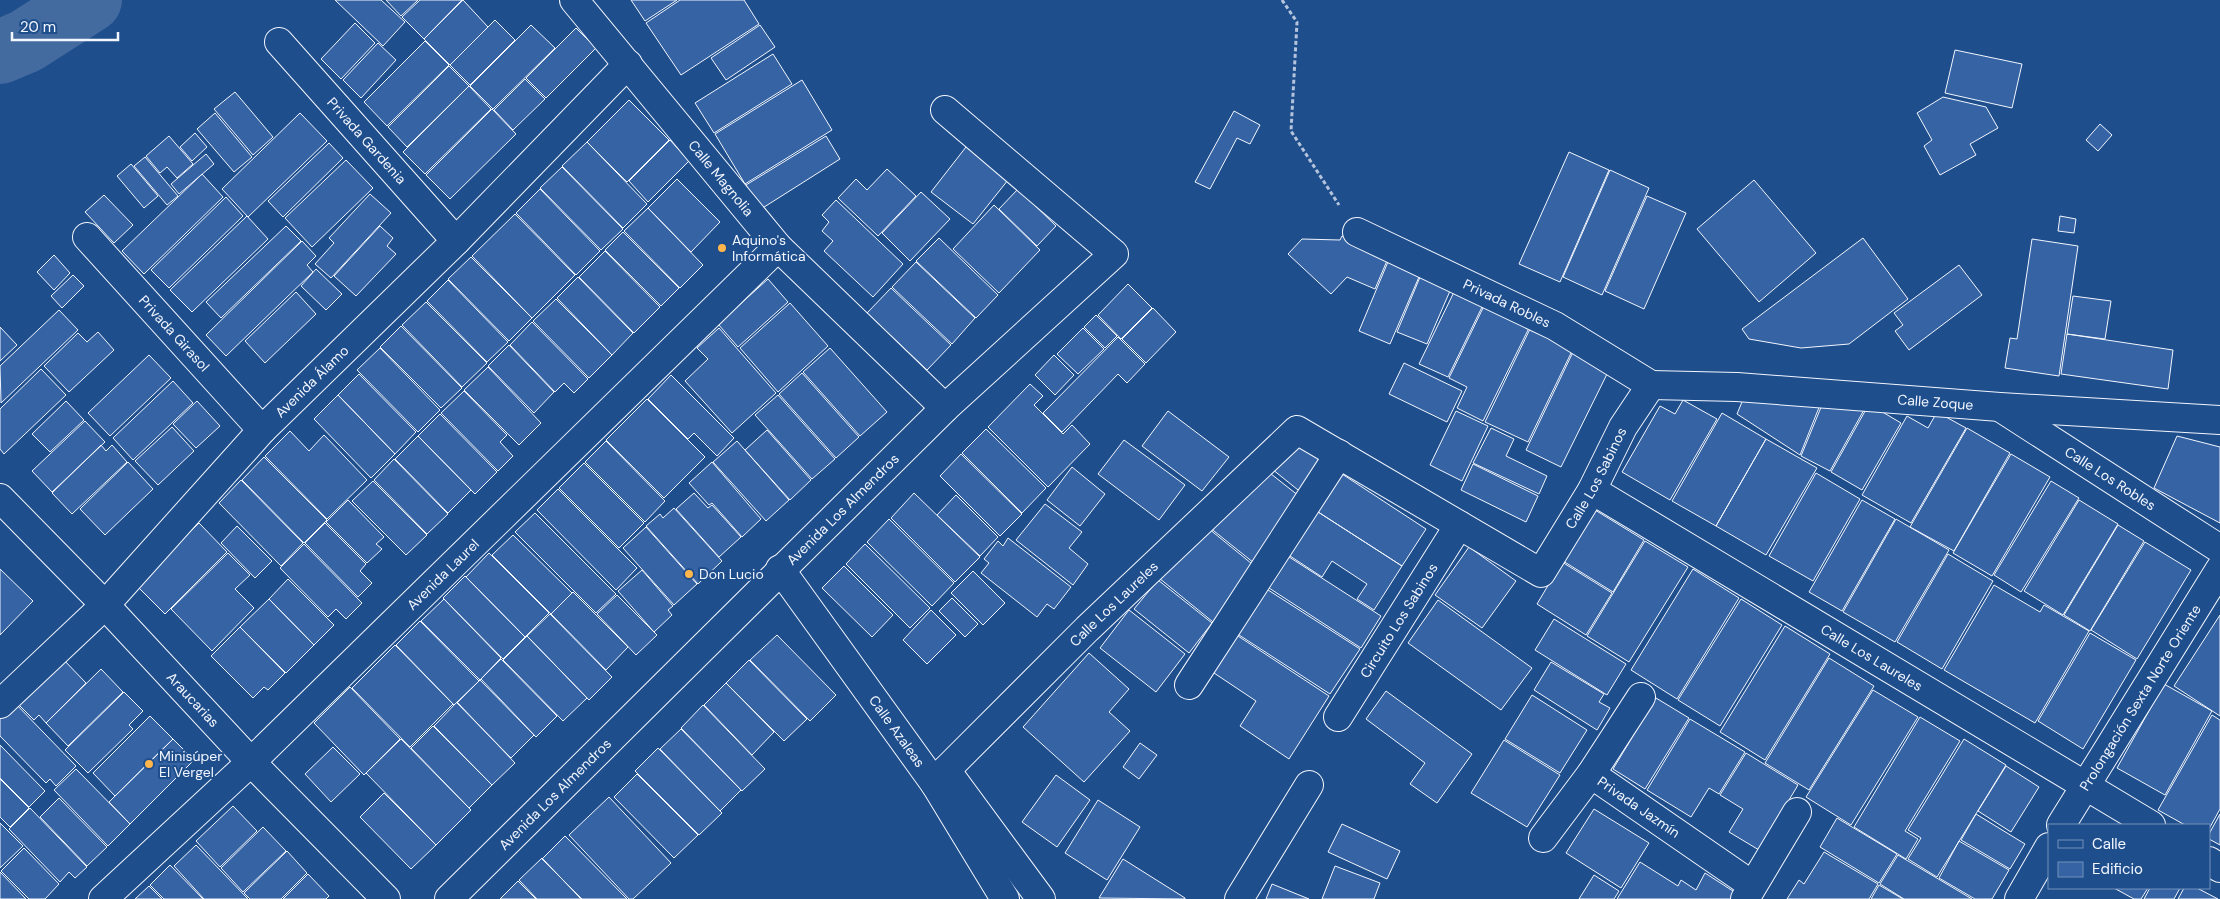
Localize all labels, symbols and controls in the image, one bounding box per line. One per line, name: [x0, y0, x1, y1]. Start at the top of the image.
scale bar: [12, 10, 119, 42]
text: 20 m: [20, 17, 56, 37]
street label: Privada Gardenia: [323, 93, 410, 188]
street label: Calle Magnolia: [684, 136, 758, 220]
place label: Aquino's Informática: [732, 231, 806, 265]
marker: Aquino's Informática: [716, 242, 728, 254]
street label: Privada Robles: [1460, 275, 1554, 332]
street label: Privada Girasol: [135, 291, 213, 375]
street label: Avenida Álamo: [271, 342, 352, 421]
street label: Calle Zoque: [1897, 390, 1974, 414]
street label: Calle Los Sabinos: [1561, 424, 1630, 532]
street label: Calle Los Robles: [2061, 442, 2159, 514]
street label: Avenida Los Almendros: [783, 450, 903, 569]
street label: Avenida Laurel: [403, 535, 483, 614]
street label: Calle Los Laureles: [1066, 557, 1162, 650]
street label: Circuito Los Sabinos: [1356, 560, 1442, 681]
place label: Don Lucio: [699, 565, 764, 583]
marker: Don Lucio: [683, 568, 695, 580]
street label: Prolongación Sexta Norte Oriente: [2075, 601, 2205, 794]
street label: Calle Los Laureles: [1817, 620, 1926, 695]
street label: Araucarias: [163, 668, 223, 731]
street label: Calle Azaleas: [865, 692, 929, 771]
street label: Avenida Los Almendros: [495, 735, 615, 854]
place label: Minisúper El Vergel: [159, 747, 222, 781]
marker: Minisúper El Vergel: [143, 758, 155, 770]
street label: Privada Jazmín: [1594, 772, 1683, 842]
legend: [2048, 824, 2210, 889]
text: Calle: [2092, 834, 2126, 854]
text: Edificio: [2092, 859, 2143, 879]

